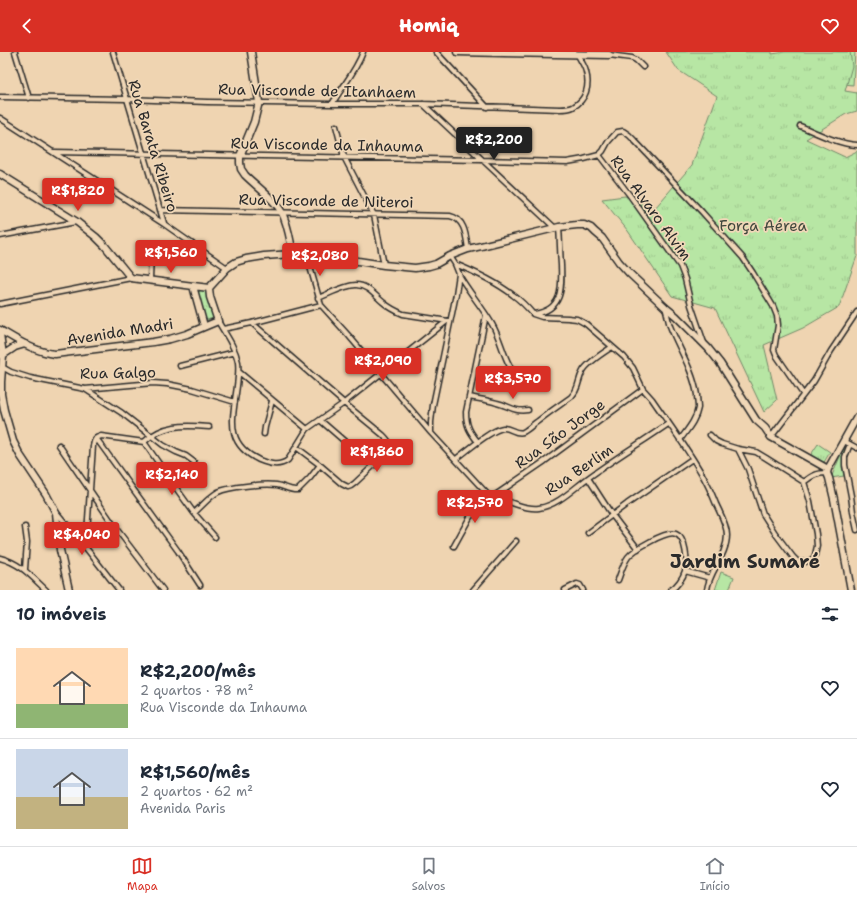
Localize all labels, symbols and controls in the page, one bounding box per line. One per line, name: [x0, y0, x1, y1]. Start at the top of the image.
text: Homiq: [399, 14, 458, 38]
icon: back: [16, 15, 38, 37]
icon: heart: [819, 15, 841, 37]
street label: Rua Barata Ribeiro: [123, 77, 183, 215]
street label: Rua Visconde de Itanhaem: [218, 79, 416, 103]
pin: R$2,200: [457, 127, 531, 161]
text: R$2,200: [465, 131, 523, 148]
street label: Rua Visconde da Inhauma: [230, 133, 424, 157]
street label: Rua Alvaro Alvim: [606, 151, 696, 265]
pin: R$1,820: [41, 178, 115, 212]
text: R$1,820: [51, 182, 105, 199]
street label: Rua Visconde de Niteroi: [238, 189, 414, 213]
park label: Força Aérea: [719, 216, 808, 236]
pin: R$1,560: [134, 240, 208, 274]
pin: R$2,080: [283, 243, 357, 277]
text: R$1,560: [144, 244, 198, 261]
text: R$2,080: [291, 247, 349, 264]
street label: Avenida Madri: [65, 314, 175, 350]
pin: R$2,090: [346, 348, 420, 382]
text: R$2,090: [354, 352, 412, 369]
street label: Rua Galgo: [80, 362, 156, 384]
pin: R$3,570: [476, 366, 550, 400]
text: R$3,570: [485, 370, 541, 387]
street label: Rua São Jorge: [511, 395, 609, 473]
pin: R$1,860: [340, 439, 414, 473]
street label: Rua Berlim: [541, 440, 617, 500]
text: R$1,860: [350, 443, 404, 460]
pin: R$2,140: [135, 462, 209, 496]
text: R$2,140: [145, 466, 199, 483]
pin: R$2,570: [438, 490, 512, 524]
text: R$2,570: [447, 494, 503, 511]
pin: R$4,040: [45, 522, 119, 556]
text: R$4,040: [53, 526, 111, 543]
district label: Jardim Sumaré: [670, 549, 820, 574]
text: 10 imóveis: [16, 603, 107, 625]
icon: filters: [819, 603, 841, 625]
text: R$2,200/mês: [140, 660, 256, 682]
icon: home: [48, 664, 96, 712]
icon: heart: [819, 677, 841, 699]
text: 2 quartos · 78 m²: [140, 682, 253, 699]
text: Rua Visconde da Inhauma: [140, 699, 307, 716]
text: R$1,560/mês: [140, 761, 250, 783]
icon: home: [48, 765, 96, 813]
icon: heart: [819, 778, 841, 800]
text: 2 quartos · 62 m²: [140, 783, 253, 800]
text: Avenida Paris: [140, 800, 226, 817]
tab: Mapa: [127, 855, 158, 894]
tab: Salvos: [412, 855, 445, 894]
tab: Início: [700, 855, 730, 894]

